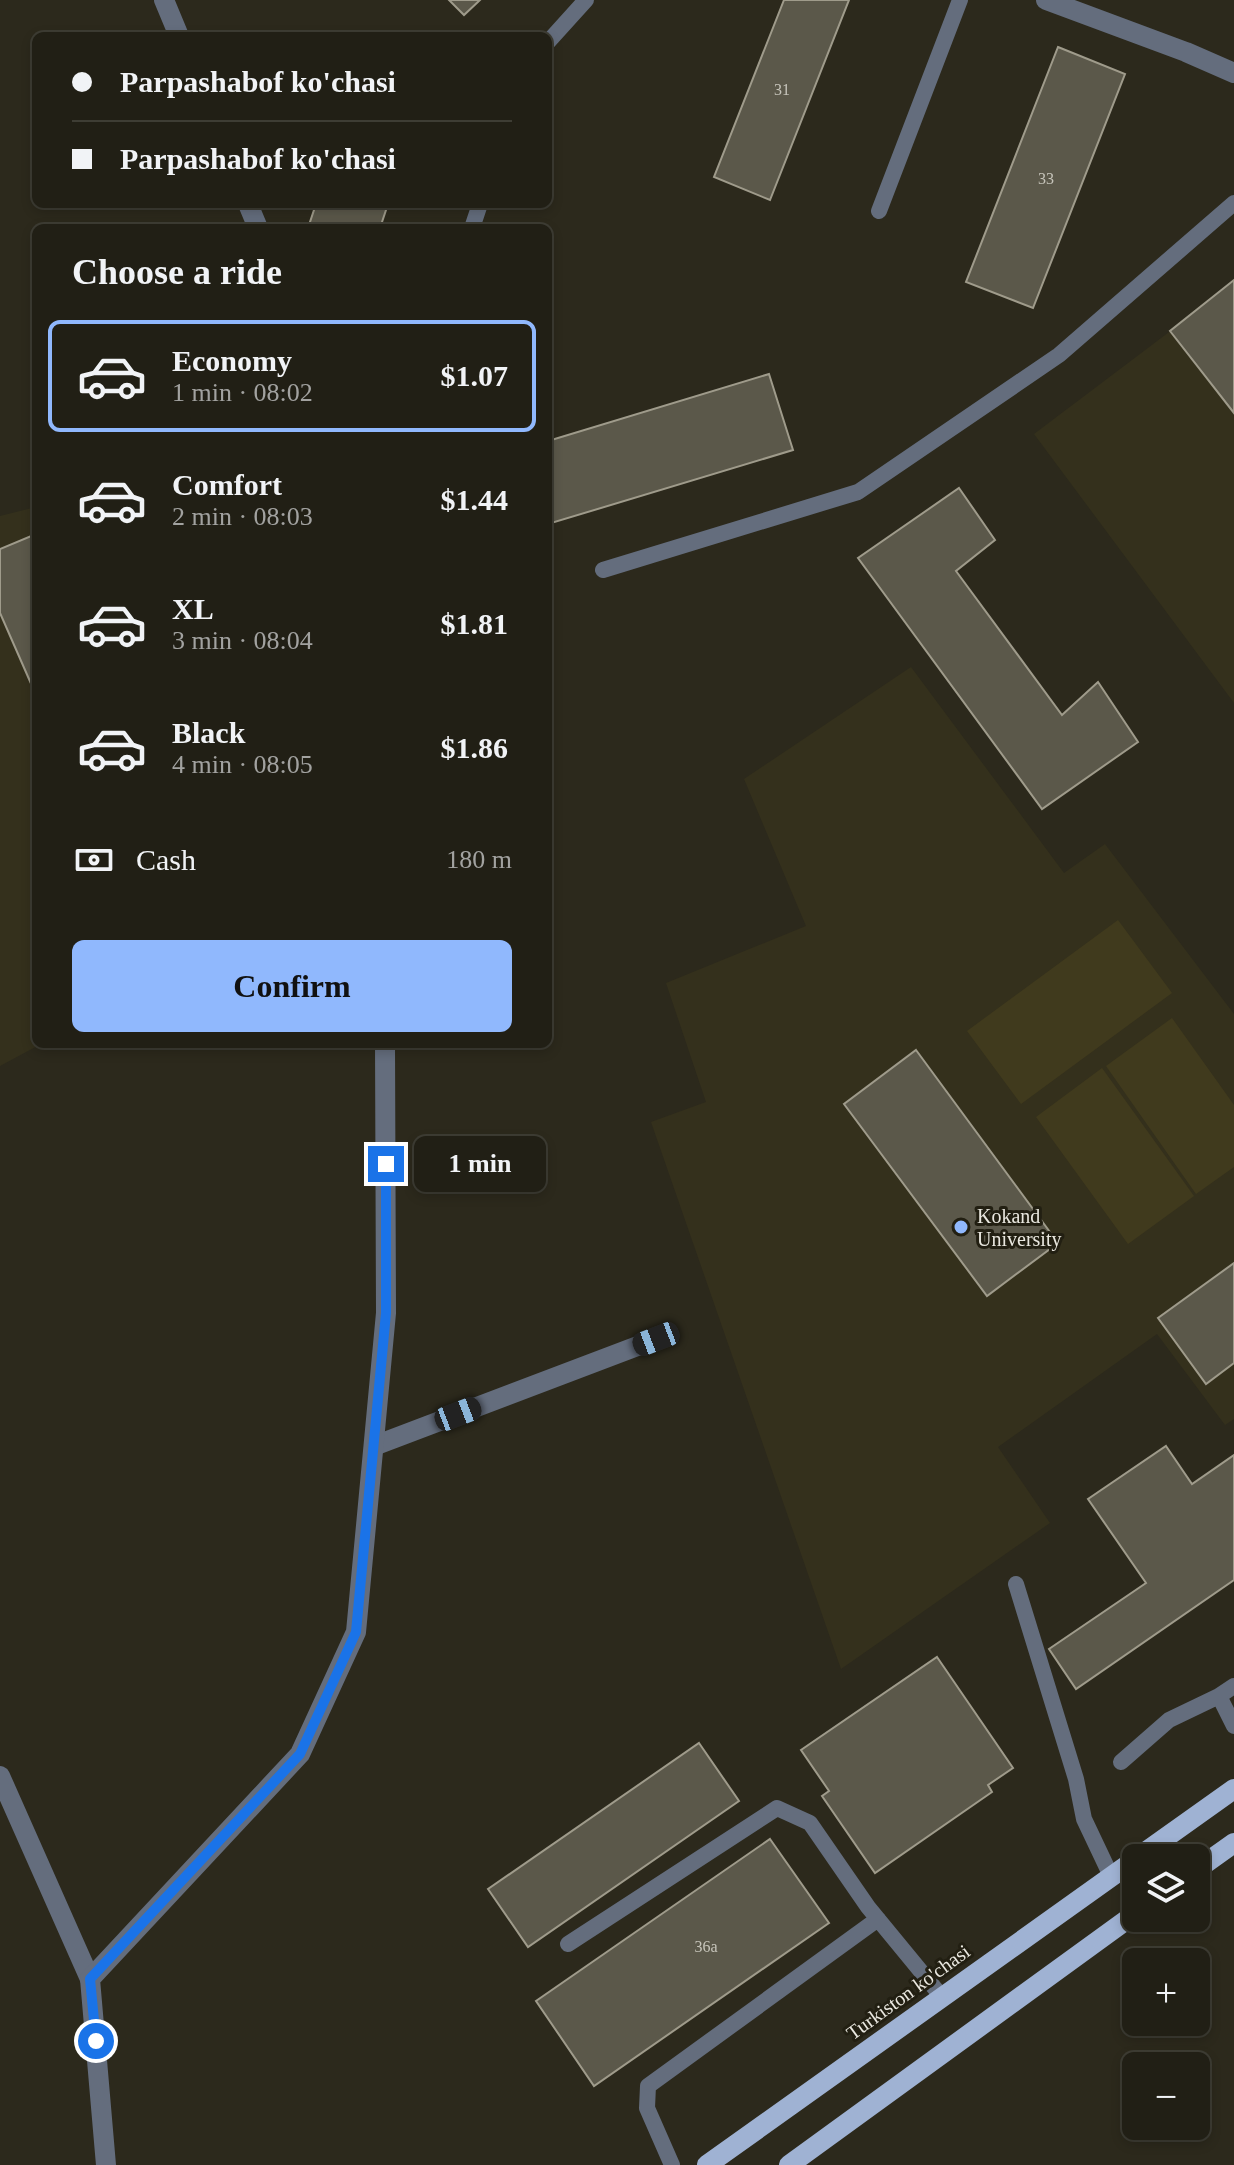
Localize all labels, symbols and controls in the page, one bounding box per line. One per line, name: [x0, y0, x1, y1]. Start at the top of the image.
text: Parpashabof ko'chasi: [120, 65, 396, 98]
house number: 31: [774, 81, 790, 98]
text: Parpashabof ko'chasi: [120, 142, 396, 175]
house number: 33: [1038, 170, 1054, 187]
text: Choose a ride: [72, 252, 282, 292]
icon: car: [76, 340, 148, 412]
text: Economy: [172, 344, 292, 377]
text: $1.07: [441, 359, 508, 392]
text: 1 min · 08:02: [172, 378, 313, 407]
icon: car: [76, 464, 148, 536]
text: Comfort: [172, 468, 282, 501]
text: $1.44: [441, 483, 508, 516]
text: 2 min · 08:03: [172, 502, 313, 531]
icon: car: [76, 588, 148, 660]
text: XL: [172, 592, 214, 625]
text: $1.81: [441, 607, 508, 640]
text: 3 min · 08:04: [172, 626, 313, 655]
icon: car: [76, 712, 148, 784]
text: Black: [172, 716, 245, 749]
text: $1.86: [441, 731, 508, 764]
text: 4 min · 08:05: [172, 750, 313, 779]
icon: cash: [72, 838, 116, 882]
text: Cash: [136, 843, 196, 876]
text: 180 m: [446, 845, 512, 874]
button: Confirm: [72, 940, 512, 1032]
callout: 1 min: [414, 1136, 546, 1192]
route end: [368, 1146, 404, 1182]
text: 1 min: [449, 1149, 511, 1178]
place label: Kokand University: [977, 1205, 1061, 1251]
marker: Kokand University: [952, 1218, 970, 1236]
car: [629, 1319, 683, 1359]
car: [431, 1394, 485, 1434]
map controls: [1122, 1844, 1210, 2140]
button: layers: [1122, 1844, 1210, 1932]
house number: 36a: [694, 1938, 718, 1955]
street label: Turkiston ko'chasi: [842, 1940, 974, 2044]
button: +: [1122, 1948, 1210, 2036]
route start: [78, 2023, 114, 2059]
button: −: [1122, 2052, 1210, 2140]

